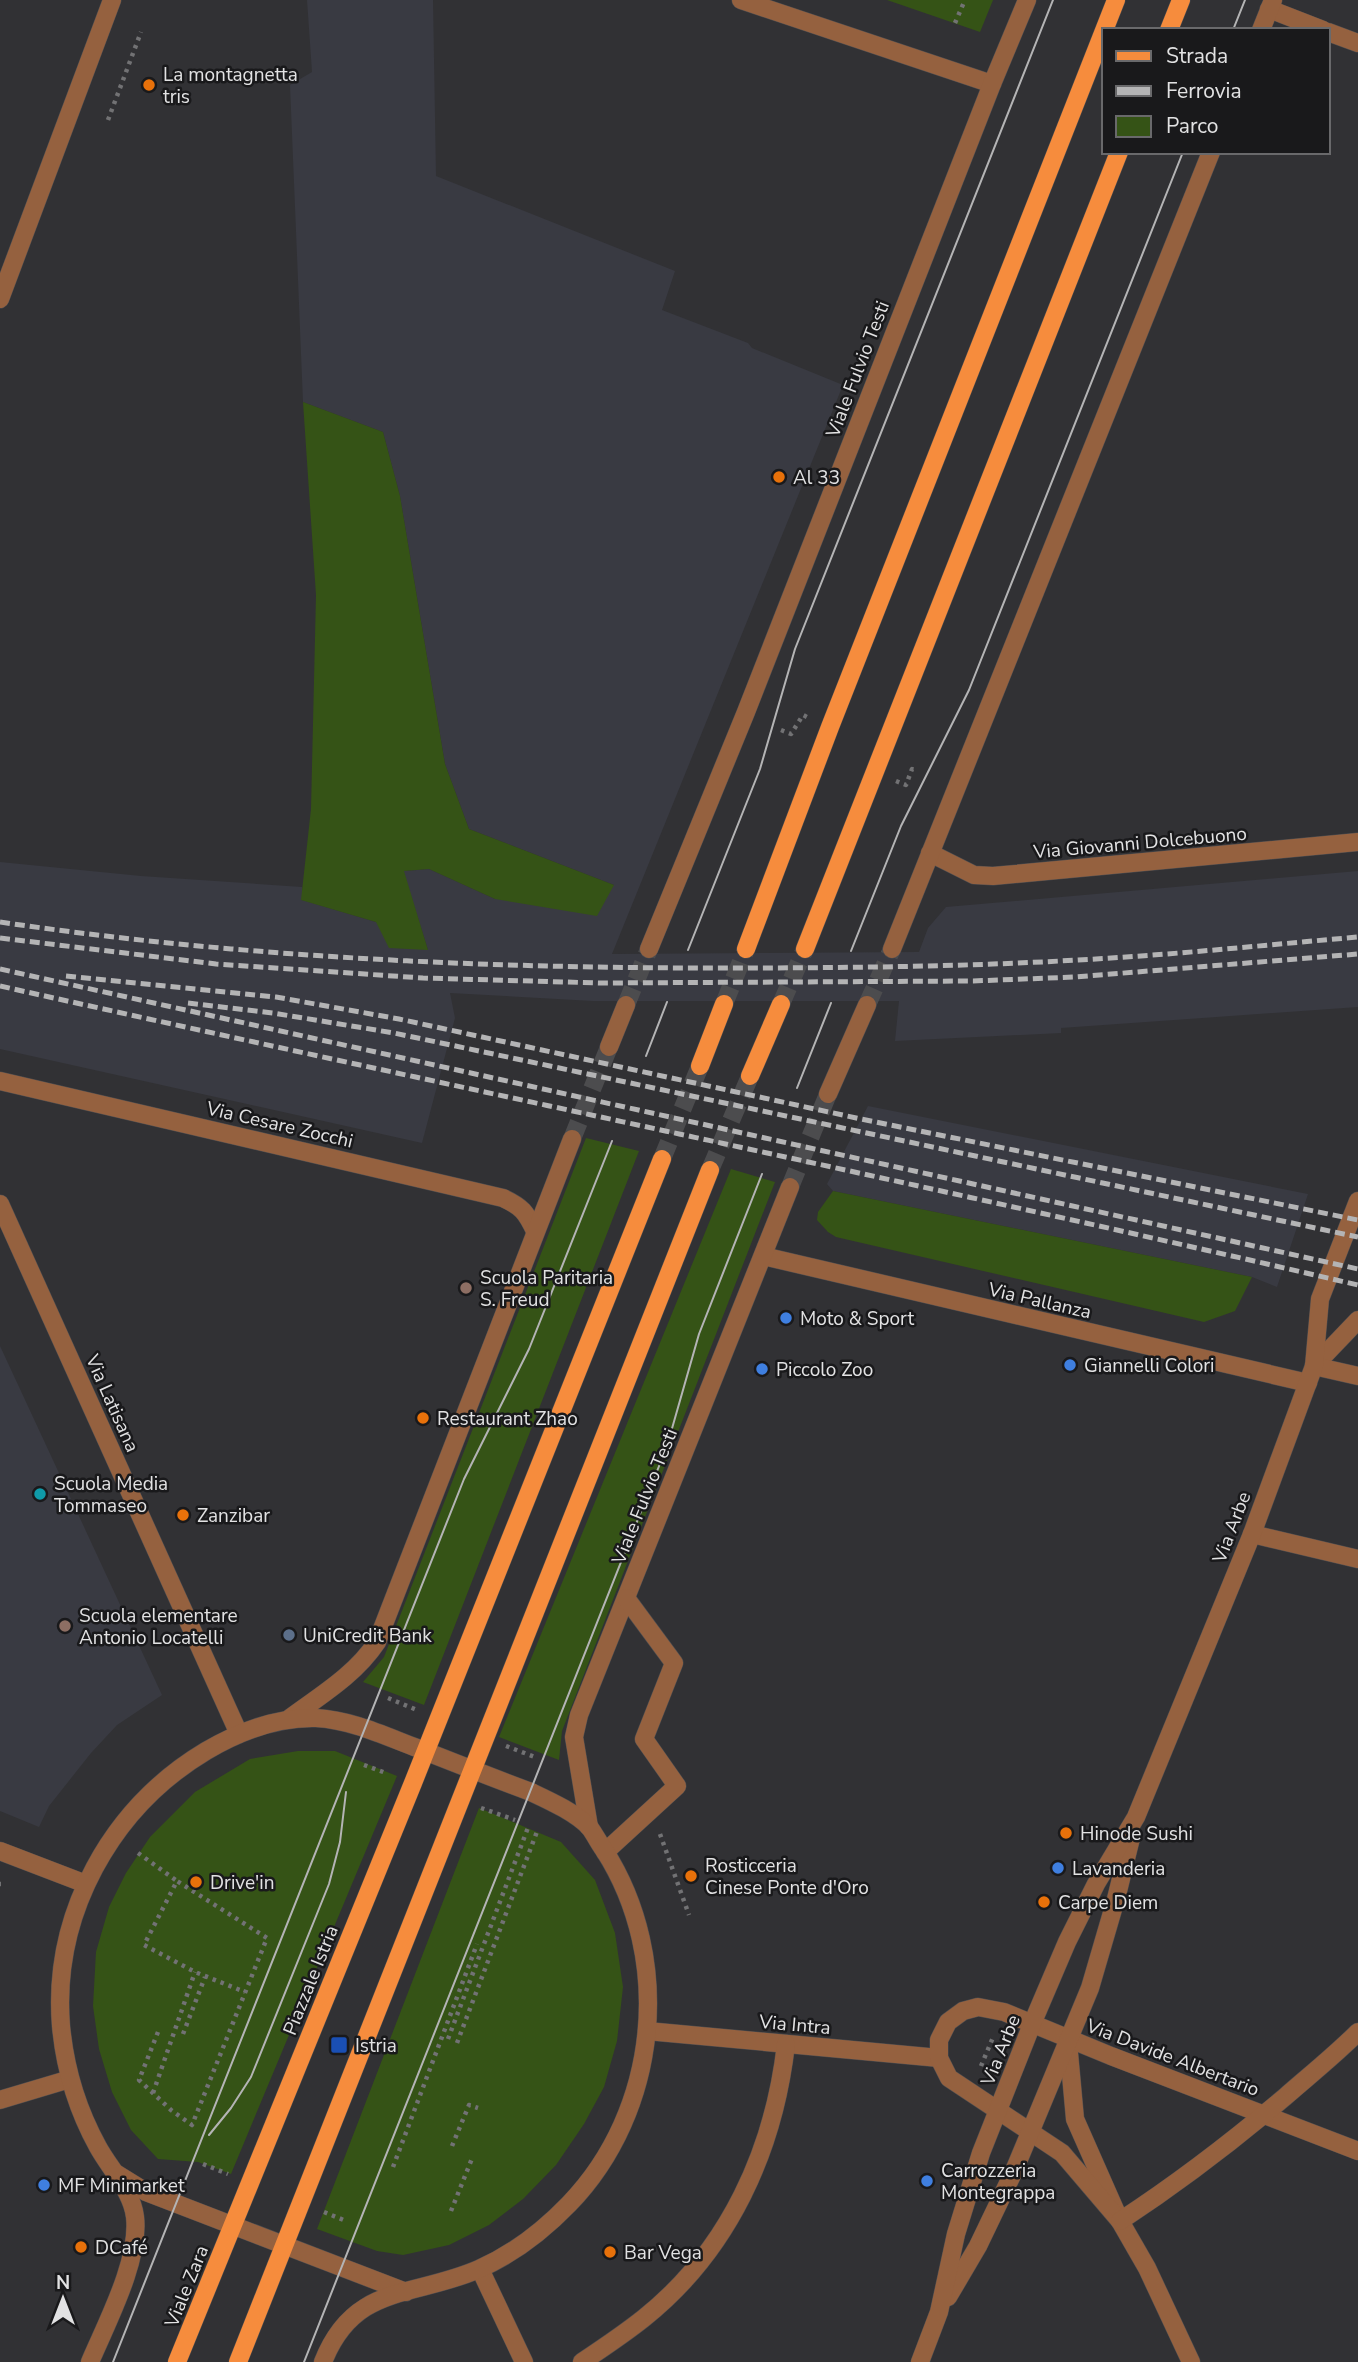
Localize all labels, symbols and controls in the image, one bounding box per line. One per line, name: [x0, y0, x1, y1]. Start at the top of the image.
legend: [1102, 28, 1330, 154]
text: Strada: [1166, 42, 1228, 70]
place label: La montagnetta tris: [163, 62, 298, 110]
marker: La montagnetta tris: [141, 77, 157, 93]
text: Ferrovia: [1166, 77, 1242, 105]
text: Parco: [1166, 112, 1219, 140]
street label: Viale Fulvio Testi: [820, 297, 896, 442]
place label: Al 33: [793, 465, 840, 491]
marker: Al 33: [771, 469, 787, 485]
street label: Via Giovanni Dolcebuono: [1031, 821, 1248, 865]
street label: Via Cesare Zocchi: [203, 1095, 356, 1154]
place label: Scuola Paritaria S. Freud: [480, 1265, 613, 1313]
street label: Via Pallanza: [985, 1276, 1094, 1325]
marker: Scuola Paritaria S. Freud: [458, 1280, 474, 1296]
place label: Moto & Sport: [800, 1306, 914, 1332]
marker: Moto & Sport: [778, 1310, 794, 1326]
street label: Via Latisana: [79, 1350, 145, 1456]
place label: Giannelli Colori: [1084, 1353, 1215, 1379]
place label: Piccolo Zoo: [776, 1357, 873, 1383]
marker: Giannelli Colori: [1062, 1357, 1078, 1373]
marker: Piccolo Zoo: [754, 1361, 770, 1377]
place label: Restaurant Zhao: [437, 1406, 578, 1432]
marker: Restaurant Zhao: [415, 1410, 431, 1426]
street label: Viale Fulvio Testi: [605, 1425, 684, 1569]
place label: Scuola Media Tommaseo: [54, 1471, 168, 1519]
marker: Scuola Media Tommaseo: [32, 1486, 48, 1502]
street label: Via Arbe: [1206, 1488, 1257, 1568]
place label: Zanzibar: [197, 1503, 270, 1529]
marker: Zanzibar: [175, 1507, 191, 1523]
place label: Scuola elementare Antonio Locatelli: [79, 1603, 238, 1651]
marker: Scuola elementare Antonio Locatelli: [57, 1618, 73, 1634]
place label: UniCredit Bank: [303, 1623, 432, 1649]
marker: UniCredit Bank: [281, 1627, 297, 1643]
place label: Hinode Sushi: [1080, 1821, 1193, 1847]
marker: Hinode Sushi: [1058, 1825, 1074, 1841]
place label: Rosticceria Cinese Ponte d'Oro: [705, 1853, 869, 1901]
place label: Lavanderia: [1072, 1856, 1165, 1882]
marker: Lavanderia: [1050, 1860, 1066, 1876]
marker: Rosticceria Cinese Ponte d'Oro: [683, 1868, 699, 1884]
place label: Drive'in: [210, 1870, 274, 1896]
marker: Drive'in: [188, 1874, 204, 1890]
place label: Carpe Diem: [1058, 1890, 1158, 1916]
marker: Carpe Diem: [1036, 1894, 1052, 1910]
street label: Piazzale Istria: [277, 1922, 345, 2039]
street label: Via Intra: [757, 2009, 832, 2041]
street label: Via Arbe: [975, 2011, 1027, 2091]
street label: Via Davide Albertario: [1082, 2013, 1263, 2103]
place label: Istria: [355, 2033, 397, 2059]
marker: Istria: [329, 2035, 349, 2055]
place label: Carrozzeria Montegrappa: [941, 2158, 1055, 2206]
place label: MF Minimarket: [58, 2173, 185, 2199]
marker: Carrozzeria Montegrappa: [919, 2173, 935, 2189]
marker: MF Minimarket: [36, 2177, 52, 2193]
place label: DCafé: [95, 2235, 148, 2261]
marker: DCafé: [73, 2239, 89, 2255]
place label: Bar Vega: [624, 2240, 702, 2266]
street label: Viale Zara: [158, 2242, 215, 2332]
marker: Bar Vega: [602, 2244, 618, 2260]
north arrow: [28, 2264, 98, 2334]
text: N: [56, 2270, 70, 2296]

